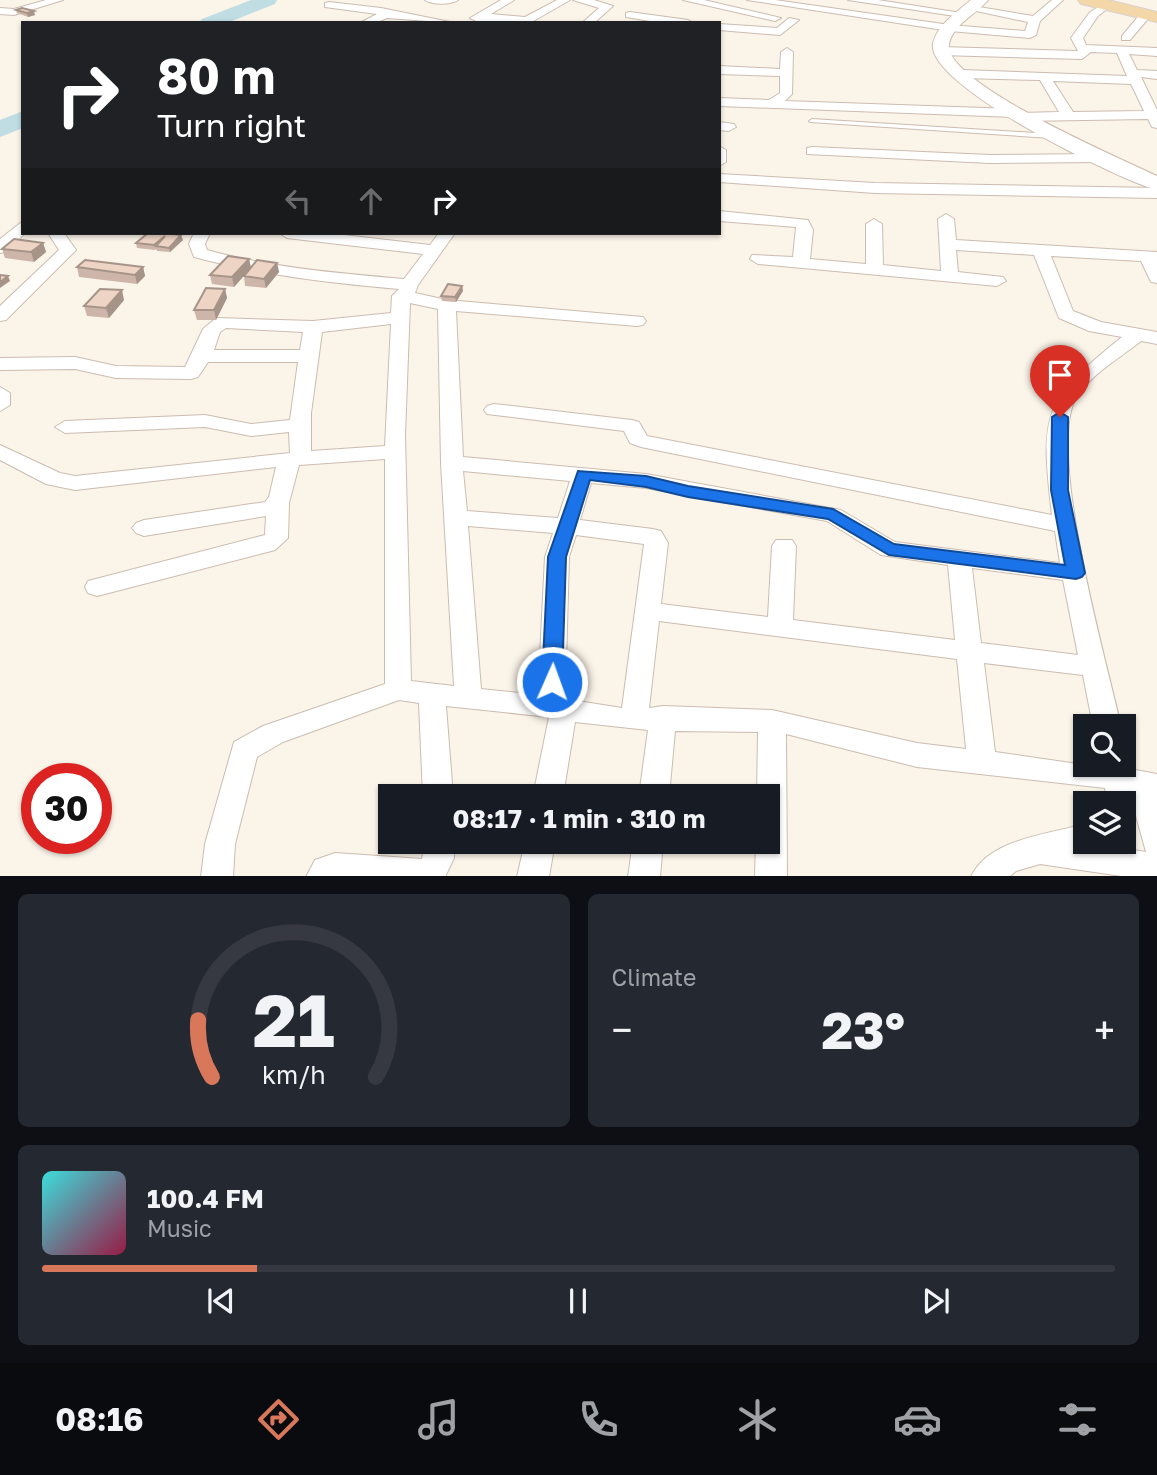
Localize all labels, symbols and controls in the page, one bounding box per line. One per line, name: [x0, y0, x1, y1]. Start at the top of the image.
text: 80 m: [157, 46, 275, 105]
icon: right: [42, 49, 133, 140]
text: Turn right: [157, 106, 306, 144]
icon: left: [279, 182, 317, 220]
icon: ahead: [352, 182, 390, 220]
icon: right: [425, 182, 463, 220]
pin: [1030, 345, 1090, 417]
icon: arrive: [1041, 356, 1079, 394]
position arrow: [515, 645, 589, 719]
map controls: [1073, 714, 1136, 854]
button: search: [1073, 714, 1136, 777]
speed limit sign: 30: [21, 763, 112, 854]
button: layers: [1073, 791, 1136, 854]
text: 08:17 · 1 min · 310 m: [453, 803, 705, 834]
text: Climate: [612, 963, 696, 991]
text: 21: [253, 976, 335, 1063]
text: 23°: [821, 998, 905, 1060]
text: −: [612, 1007, 632, 1052]
text: +: [1094, 1007, 1115, 1052]
text: km/h: [262, 1058, 326, 1089]
text: 100.4 FM: [147, 1183, 264, 1214]
text: Music: [147, 1214, 212, 1242]
icon: previous: [202, 1282, 240, 1320]
icon: pause: [559, 1282, 597, 1320]
icon: next: [917, 1282, 955, 1320]
icon: directions: [254, 1395, 303, 1444]
icon: music: [414, 1395, 463, 1444]
icon: phone: [574, 1395, 623, 1444]
icon: climate: [733, 1395, 782, 1444]
icon: car: [893, 1395, 942, 1444]
icon: filters: [1053, 1395, 1102, 1444]
text: 08:16: [55, 1400, 144, 1438]

